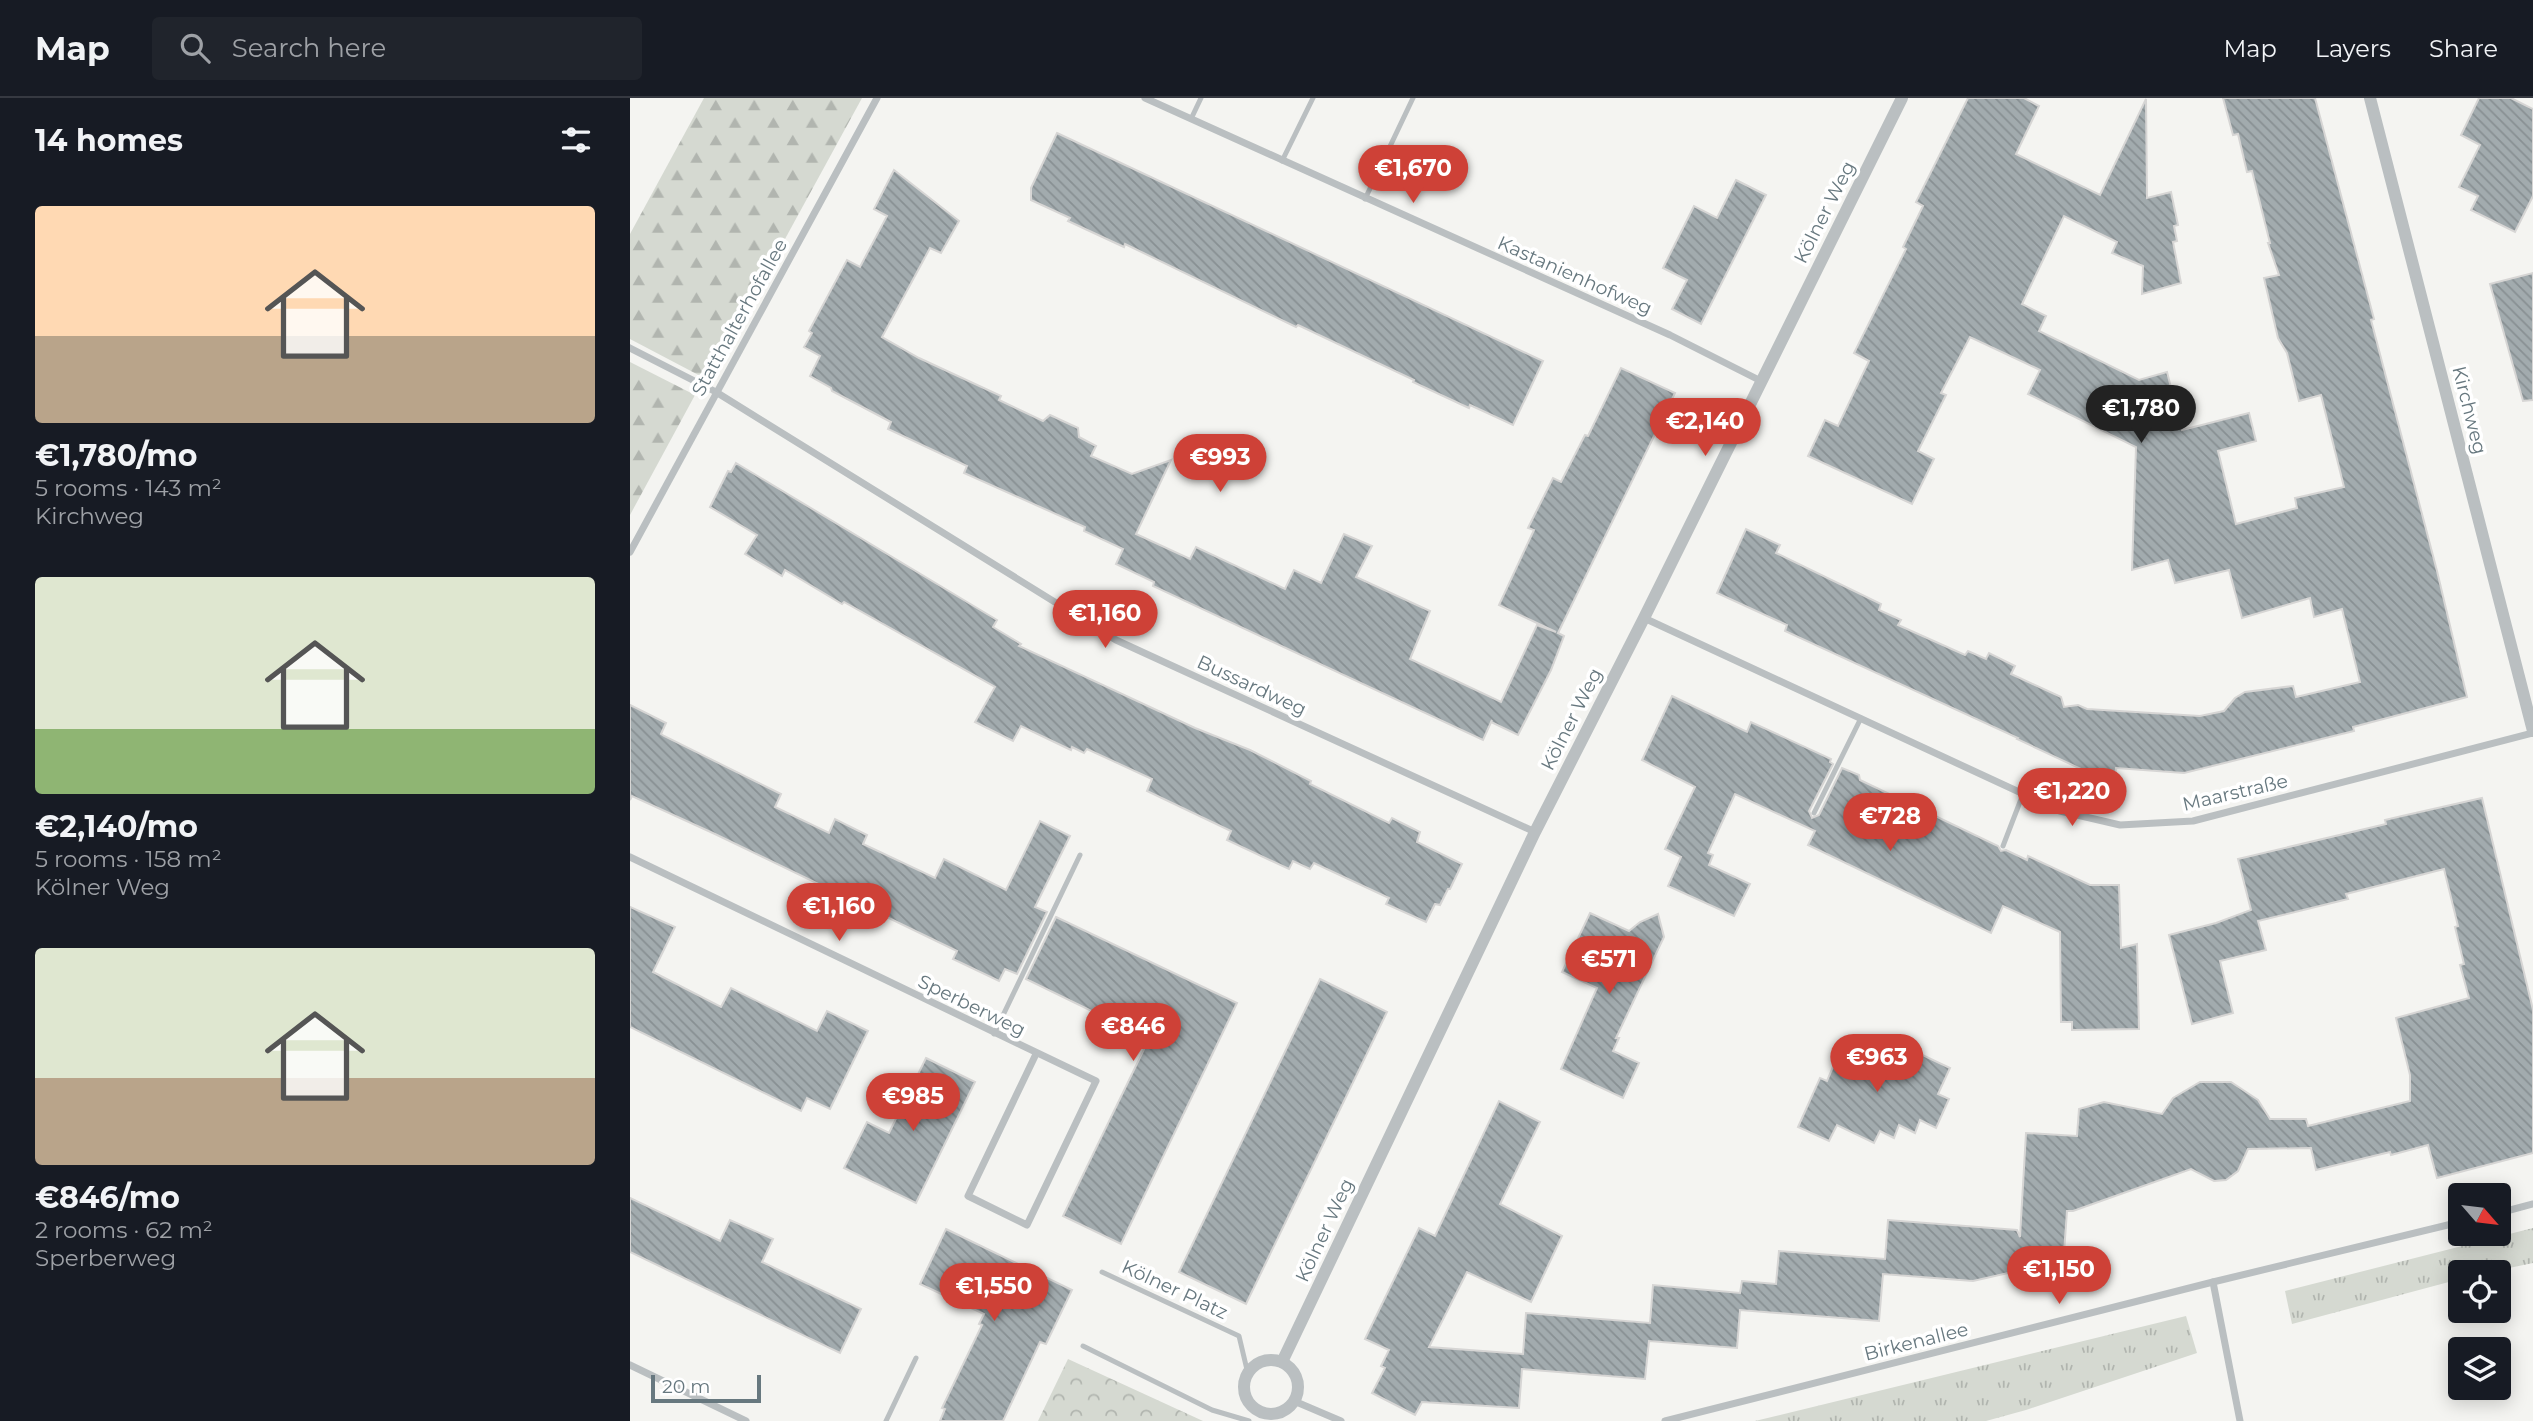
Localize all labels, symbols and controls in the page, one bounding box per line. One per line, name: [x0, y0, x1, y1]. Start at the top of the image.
search box: [152, 17, 642, 80]
text: Map: [35, 28, 110, 68]
icon: search: [176, 29, 214, 67]
text: Search here: [232, 32, 386, 64]
text: Map: [2223, 34, 2277, 63]
text: Layers: [2315, 34, 2391, 63]
text: Share: [2429, 34, 2498, 63]
icon: filters: [557, 121, 595, 159]
text: 14 homes: [35, 122, 183, 159]
pin: €1,670: [1356, 146, 1470, 205]
text: €1,670: [1374, 154, 1452, 182]
street label: Kölner Weg: [1789, 157, 1860, 267]
street label: Kastanienhofweg: [1494, 231, 1656, 320]
street label: Statthalterhofallee: [687, 235, 792, 400]
icon: home: [252, 251, 378, 377]
street label: Kirchweg: [2447, 364, 2492, 457]
pin: €1,780: [2084, 386, 2198, 445]
text: €1,780: [2102, 394, 2180, 422]
pin: €2,140: [1648, 398, 1762, 458]
text: €2,140: [1666, 407, 1744, 435]
pin: €993: [1179, 434, 1261, 494]
text: €1,780/mo: [35, 437, 198, 474]
text: €993: [1189, 443, 1251, 471]
text: 5 rooms · 143 m²: [35, 474, 222, 502]
text: Kirchweg: [35, 502, 144, 530]
pin: €1,160: [1048, 590, 1162, 650]
text: €1,160: [1069, 599, 1141, 627]
icon: home: [252, 622, 378, 748]
street label: Bussardweg: [1193, 650, 1310, 721]
street label: Kölner Weg: [1536, 664, 1607, 774]
pin: €1,220: [2015, 768, 2129, 828]
street label: Maarstraße: [2180, 769, 2290, 816]
text: €1,220: [2034, 777, 2110, 805]
pin: €728: [1849, 794, 1931, 853]
text: €728: [1859, 802, 1921, 830]
text: €2,140/mo: [35, 808, 198, 845]
text: 5 rooms · 158 m²: [35, 845, 222, 873]
text: Kölner Weg: [35, 873, 170, 901]
pin: €1,160: [782, 884, 896, 943]
text: €1,160: [803, 892, 875, 920]
pin: €571: [1568, 936, 1650, 996]
text: €571: [1581, 945, 1637, 973]
street label: Sperberweg: [914, 970, 1029, 1041]
icon: home: [252, 993, 378, 1119]
pin: €846: [1092, 1004, 1174, 1063]
text: €846: [1101, 1012, 1165, 1040]
pin: €963: [1836, 1034, 1918, 1094]
text: €963: [1846, 1043, 1908, 1071]
pin: €985: [872, 1074, 954, 1133]
text: €985: [882, 1082, 944, 1110]
street label: Kölner Weg: [1290, 1175, 1358, 1286]
text: €846/mo: [35, 1179, 180, 1216]
north arrow: [2448, 1183, 2511, 1246]
map controls: [2448, 1183, 2511, 1400]
text: 2 rooms · 62 m²: [35, 1216, 213, 1244]
text: Sperberweg: [35, 1244, 176, 1272]
pin: €1,150: [2002, 1246, 2116, 1306]
street label: Kölner Platz: [1118, 1255, 1231, 1324]
text: €1,150: [2023, 1255, 2095, 1283]
button: locate: [2448, 1260, 2511, 1323]
pin: €1,550: [937, 1264, 1051, 1323]
text: €1,550: [956, 1272, 1032, 1300]
street label: Birkenallee: [1862, 1317, 1971, 1366]
button: layers: [2448, 1337, 2511, 1400]
scale bar: [651, 1372, 761, 1404]
text: 20 m: [662, 1375, 710, 1398]

